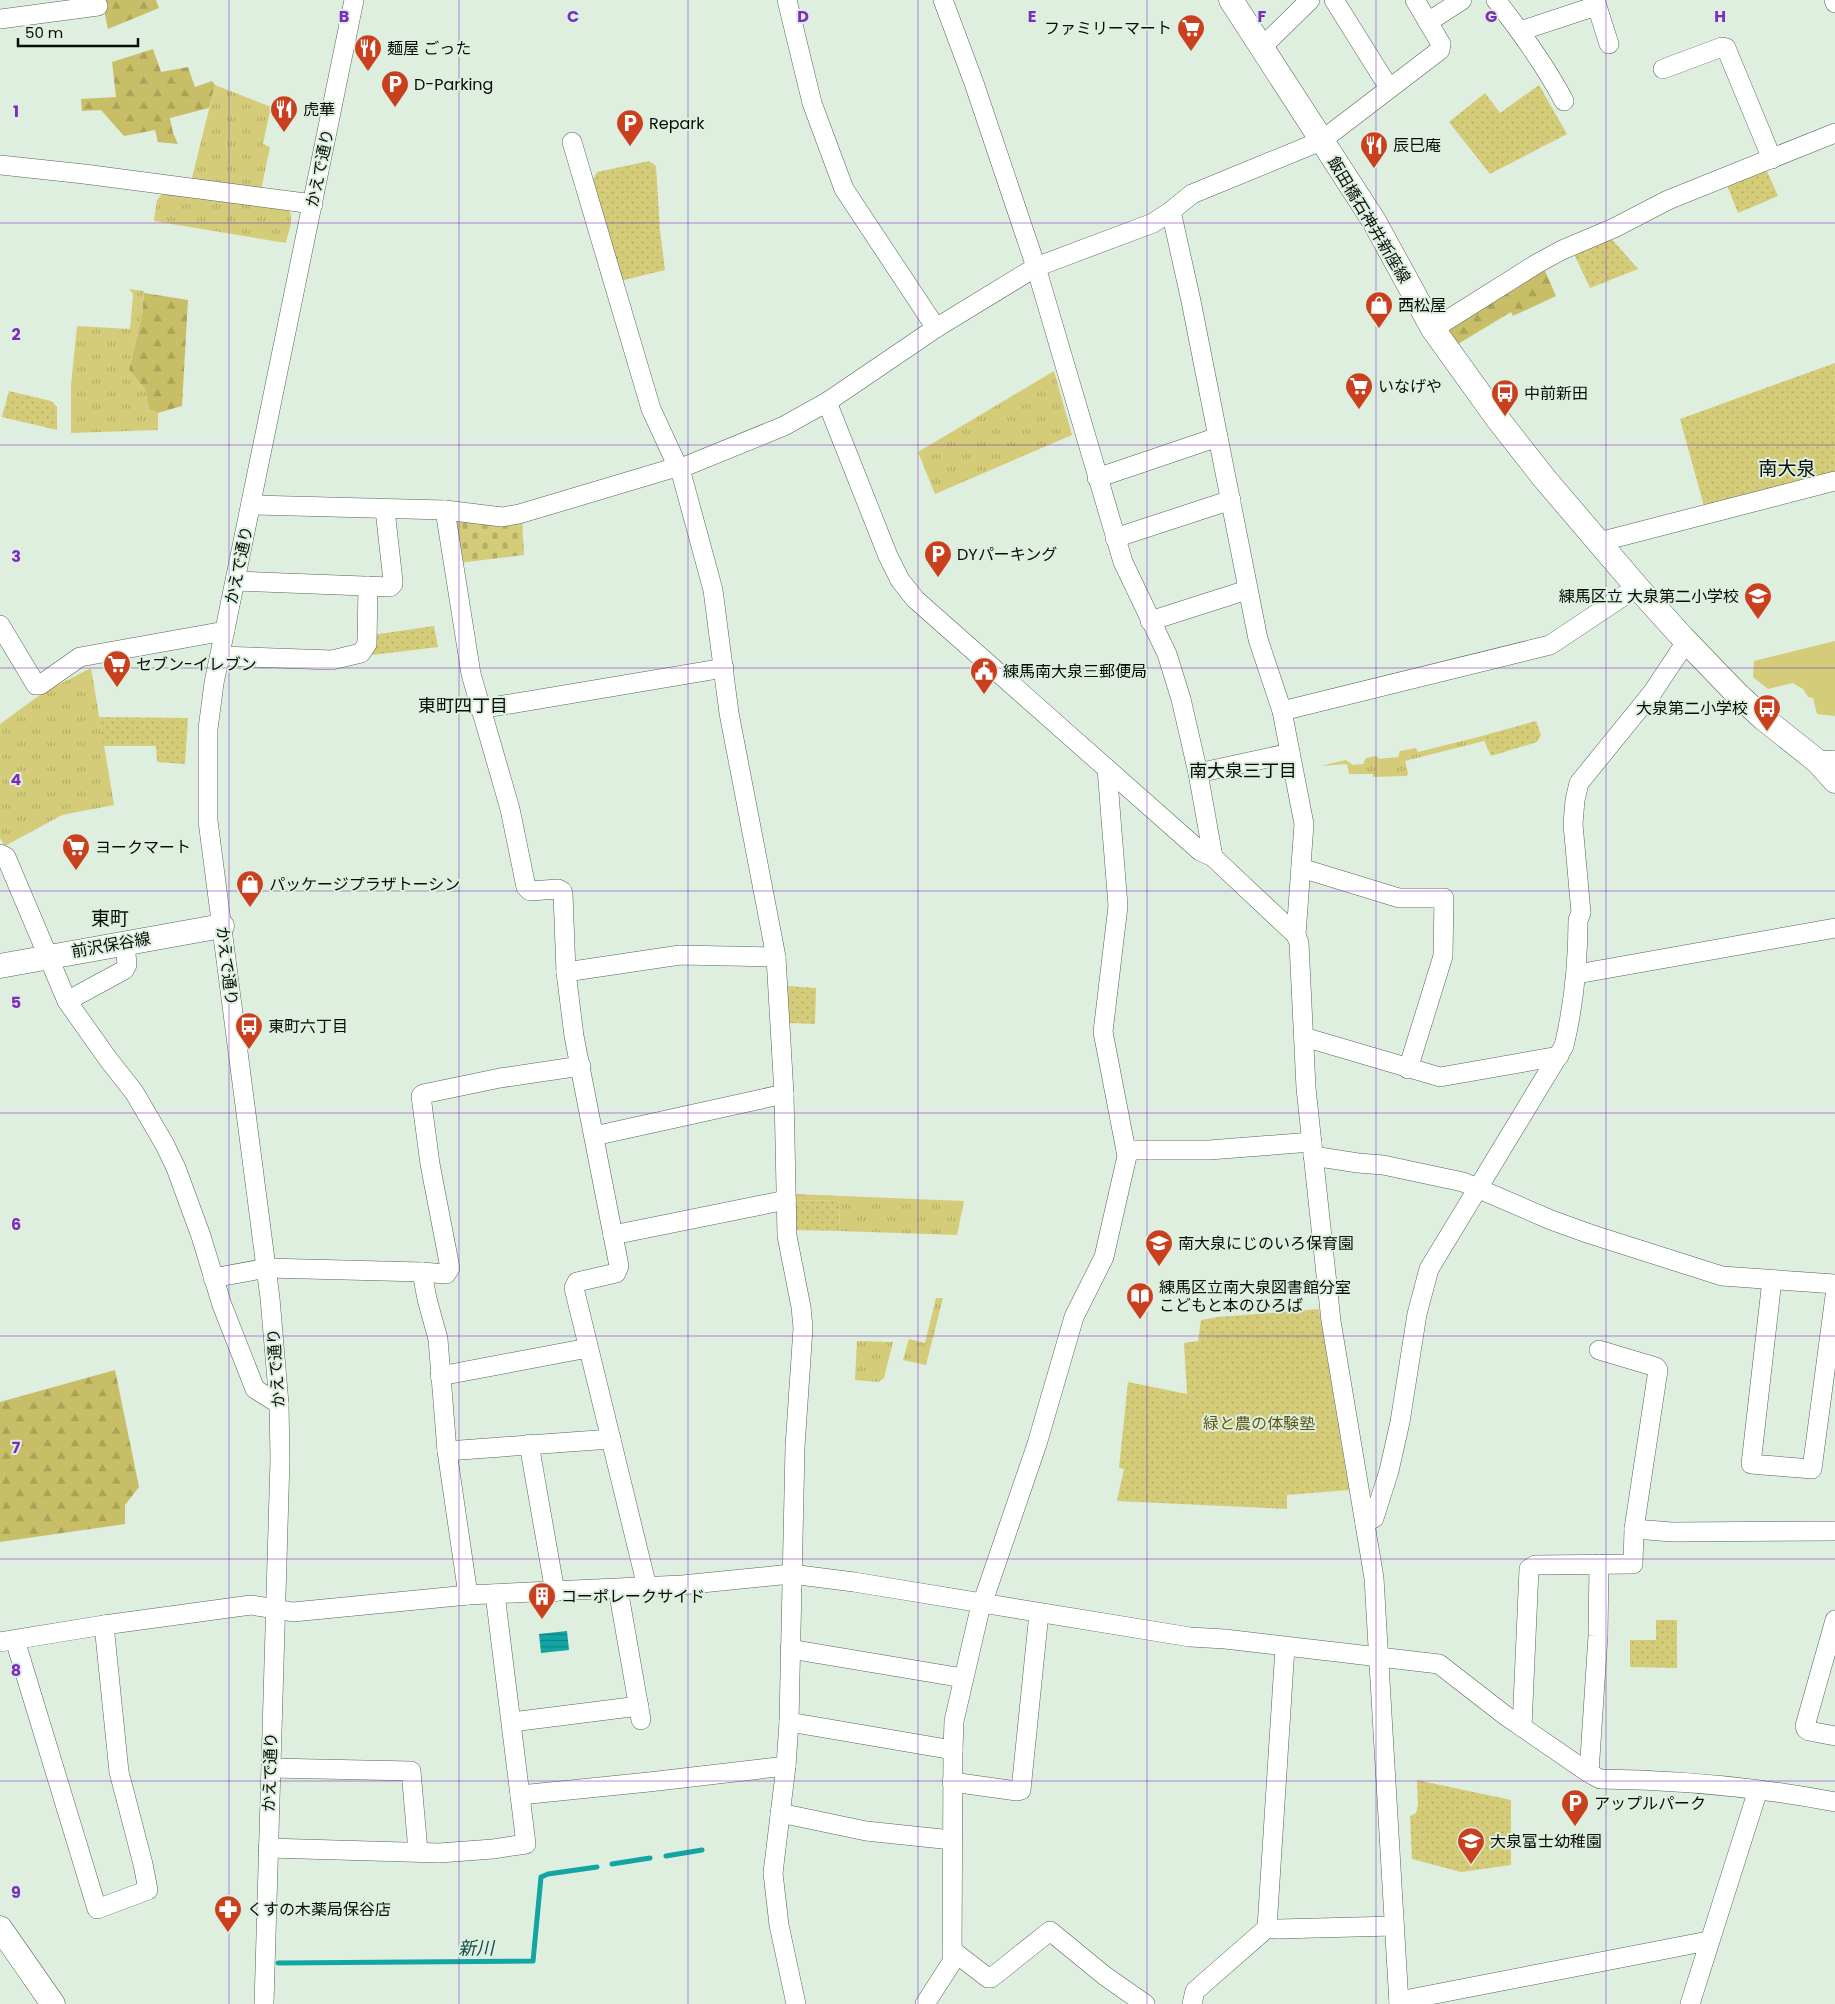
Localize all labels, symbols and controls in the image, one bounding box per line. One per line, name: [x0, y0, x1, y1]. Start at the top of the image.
text: B: [339, 5, 349, 28]
text: C: [567, 5, 579, 28]
text: D: [797, 5, 809, 28]
text: E: [1028, 5, 1036, 28]
text: F: [1258, 5, 1267, 28]
text: G: [1485, 5, 1497, 28]
text: H: [1714, 5, 1726, 28]
supermarket icon: ファミリーマート: [1176, 13, 1206, 52]
scale bar: [18, 15, 138, 47]
place label: ファミリーマート: [1044, 17, 1172, 40]
text: 50 m: [25, 22, 63, 43]
restaurant icon: 麺屋 ごった: [353, 33, 383, 72]
place label: 麺屋 ごった: [387, 37, 471, 60]
parking icon: D-Parking: [380, 69, 410, 108]
place label: D-Parking: [414, 73, 493, 96]
restaurant icon: 虎華: [269, 94, 299, 133]
place label: 虎華: [303, 98, 335, 121]
text: 1: [13, 100, 19, 123]
parking icon: Repark: [615, 108, 645, 147]
place label: Repark: [649, 112, 705, 135]
street label: かえで通り: [300, 127, 340, 209]
restaurant icon: 辰巳庵: [1359, 130, 1389, 169]
place label: 辰巳庵: [1393, 134, 1441, 157]
street label: 飯田橋石神井新座線: [1322, 152, 1416, 288]
shop icon: 西松屋: [1364, 290, 1394, 329]
place label: 西松屋: [1398, 294, 1446, 317]
text: 2: [11, 323, 21, 346]
supermarket icon: いなげや: [1344, 371, 1374, 410]
place label: いなげや: [1378, 375, 1442, 398]
bus stop icon: 中前新田: [1490, 378, 1520, 417]
place label: 中前新田: [1524, 382, 1588, 405]
district label: 南大泉: [1758, 455, 1816, 482]
street label: かえで通り: [219, 524, 259, 606]
parking icon: DYパーキング: [923, 539, 953, 578]
place label: DYパーキング: [957, 543, 1057, 566]
text: 3: [11, 545, 21, 568]
school or university icon: 練馬区立 大泉第二小学校: [1743, 581, 1773, 620]
place label: 練馬区立 大泉第二小学校: [1559, 585, 1739, 608]
supermarket icon: セブン-イレブン: [102, 649, 132, 688]
place label: セブン-イレブン: [136, 653, 257, 676]
public building icon: 練馬南大泉三郵便局: [969, 656, 999, 695]
place label: 練馬南大泉三郵便局: [1003, 660, 1147, 683]
district label: 東町四丁目: [418, 693, 508, 718]
bus stop icon: 大泉第二小学校: [1752, 693, 1782, 732]
place label: 大泉第二小学校: [1636, 697, 1748, 720]
district label: 南大泉三丁目: [1189, 758, 1297, 783]
text: 4: [11, 768, 22, 791]
supermarket icon: ヨークマート: [61, 832, 91, 871]
place label: ヨークマート: [95, 836, 191, 859]
shop icon: パッケージプラザトーシン: [235, 869, 265, 908]
place label: パッケージプラザトーシン: [269, 873, 460, 896]
district label: 東町: [91, 905, 129, 932]
street label: かえで通り: [211, 925, 243, 1007]
street label: 前沢保谷線: [70, 927, 152, 963]
text: 5: [11, 991, 21, 1014]
bus stop icon: 東町六丁目: [234, 1011, 264, 1050]
place label: 東町六丁目: [268, 1015, 348, 1038]
text: 6: [11, 1213, 21, 1236]
school or university icon: 南大泉にじのいろ保育園: [1144, 1228, 1174, 1267]
place label: 南大泉にじのいろ保育園: [1178, 1232, 1354, 1255]
place label: 練馬区立南大泉図書館分室 こどもと本のひろば: [1159, 1276, 1351, 1317]
library icon: 練馬区立南大泉図書館分室 こどもと本のひろば: [1125, 1281, 1155, 1320]
street label: かえで通り: [262, 1328, 290, 1408]
park label: 緑と農の体験塾: [1203, 1412, 1315, 1435]
text: 7: [12, 1436, 21, 1459]
building icon: コーポレークサイド: [527, 1581, 557, 1620]
place label: コーポレークサイド: [561, 1585, 705, 1608]
text: 8: [11, 1659, 21, 1682]
street label: かえで通り: [257, 1732, 283, 1812]
parking icon: アップルパーク: [1560, 1788, 1590, 1827]
place label: アップルパーク: [1594, 1792, 1706, 1815]
school or university icon: 大泉富士幼稚園: [1456, 1826, 1486, 1865]
place label: 大泉富士幼稚園: [1490, 1830, 1602, 1853]
text: 9: [11, 1881, 21, 1904]
pharmacy icon: くすの木薬局保谷店: [213, 1894, 243, 1933]
place label: くすの木薬局保谷店: [247, 1898, 391, 1921]
water label: 新川: [458, 1935, 496, 1961]

